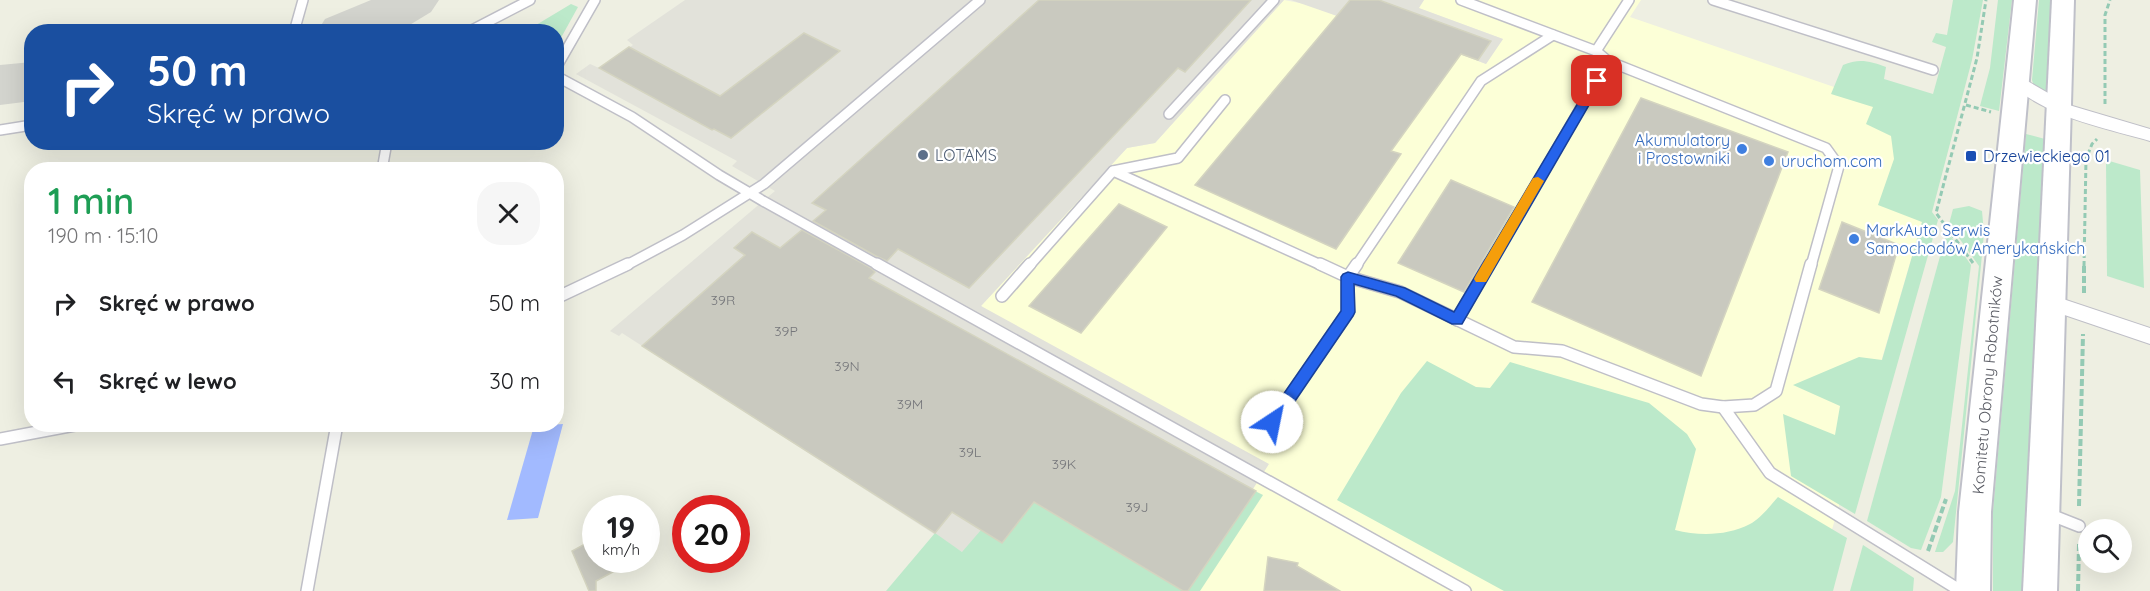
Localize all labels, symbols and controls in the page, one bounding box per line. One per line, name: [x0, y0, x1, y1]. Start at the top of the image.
text: 50 m: [147, 44, 247, 97]
icon: right: [48, 48, 126, 126]
pin: [1571, 55, 1622, 106]
icon: arrive: [1580, 64, 1613, 97]
text: Skręć w prawo: [147, 96, 330, 130]
place label: Akumulatory i Prostowniki: [1635, 130, 1730, 168]
marker: Akumulatory i Prostowniki: [1735, 142, 1749, 156]
place label: LOTAMS: [935, 145, 997, 165]
place label: Drzewieckiego 01: [1983, 146, 2110, 166]
marker: LOTAMS: [916, 148, 930, 162]
marker: Drzewieckiego 01: [1964, 149, 1978, 163]
place label: uruchom.com: [1781, 151, 1882, 171]
marker: uruchom.com: [1762, 154, 1776, 168]
text: 1 min: [48, 178, 134, 223]
button: close: [477, 182, 540, 245]
place label: MarkAuto Serwis Samochodów Amerykańskich: [1866, 220, 2085, 258]
text: 190 m · 15:10: [48, 223, 158, 248]
marker: MarkAuto Serwis Samochodów Amerykańskich: [1847, 232, 1861, 246]
street label: Komitetu Obrony Robotników: [1967, 275, 2007, 495]
icon: right: [48, 287, 81, 320]
text: Skręć w prawo: [99, 289, 255, 317]
text: 50 m: [489, 289, 540, 317]
house number: 39R: [711, 291, 735, 309]
house number: 39P: [774, 322, 798, 340]
house number: 39N: [834, 357, 860, 375]
icon: left: [48, 365, 81, 398]
text: Skręć w lewo: [99, 367, 237, 395]
text: 30 m: [489, 367, 540, 395]
position arrow: [1240, 390, 1304, 454]
house number: 39M: [897, 395, 923, 413]
house number: 39L: [959, 443, 982, 461]
house number: 39K: [1052, 455, 1076, 473]
speed limit sign: 20: [672, 495, 750, 573]
house number: 39J: [1125, 498, 1149, 516]
text: 19: [607, 508, 635, 546]
map controls: [2078, 519, 2132, 573]
button: search: [2078, 519, 2132, 573]
text: km/h: [602, 540, 640, 559]

